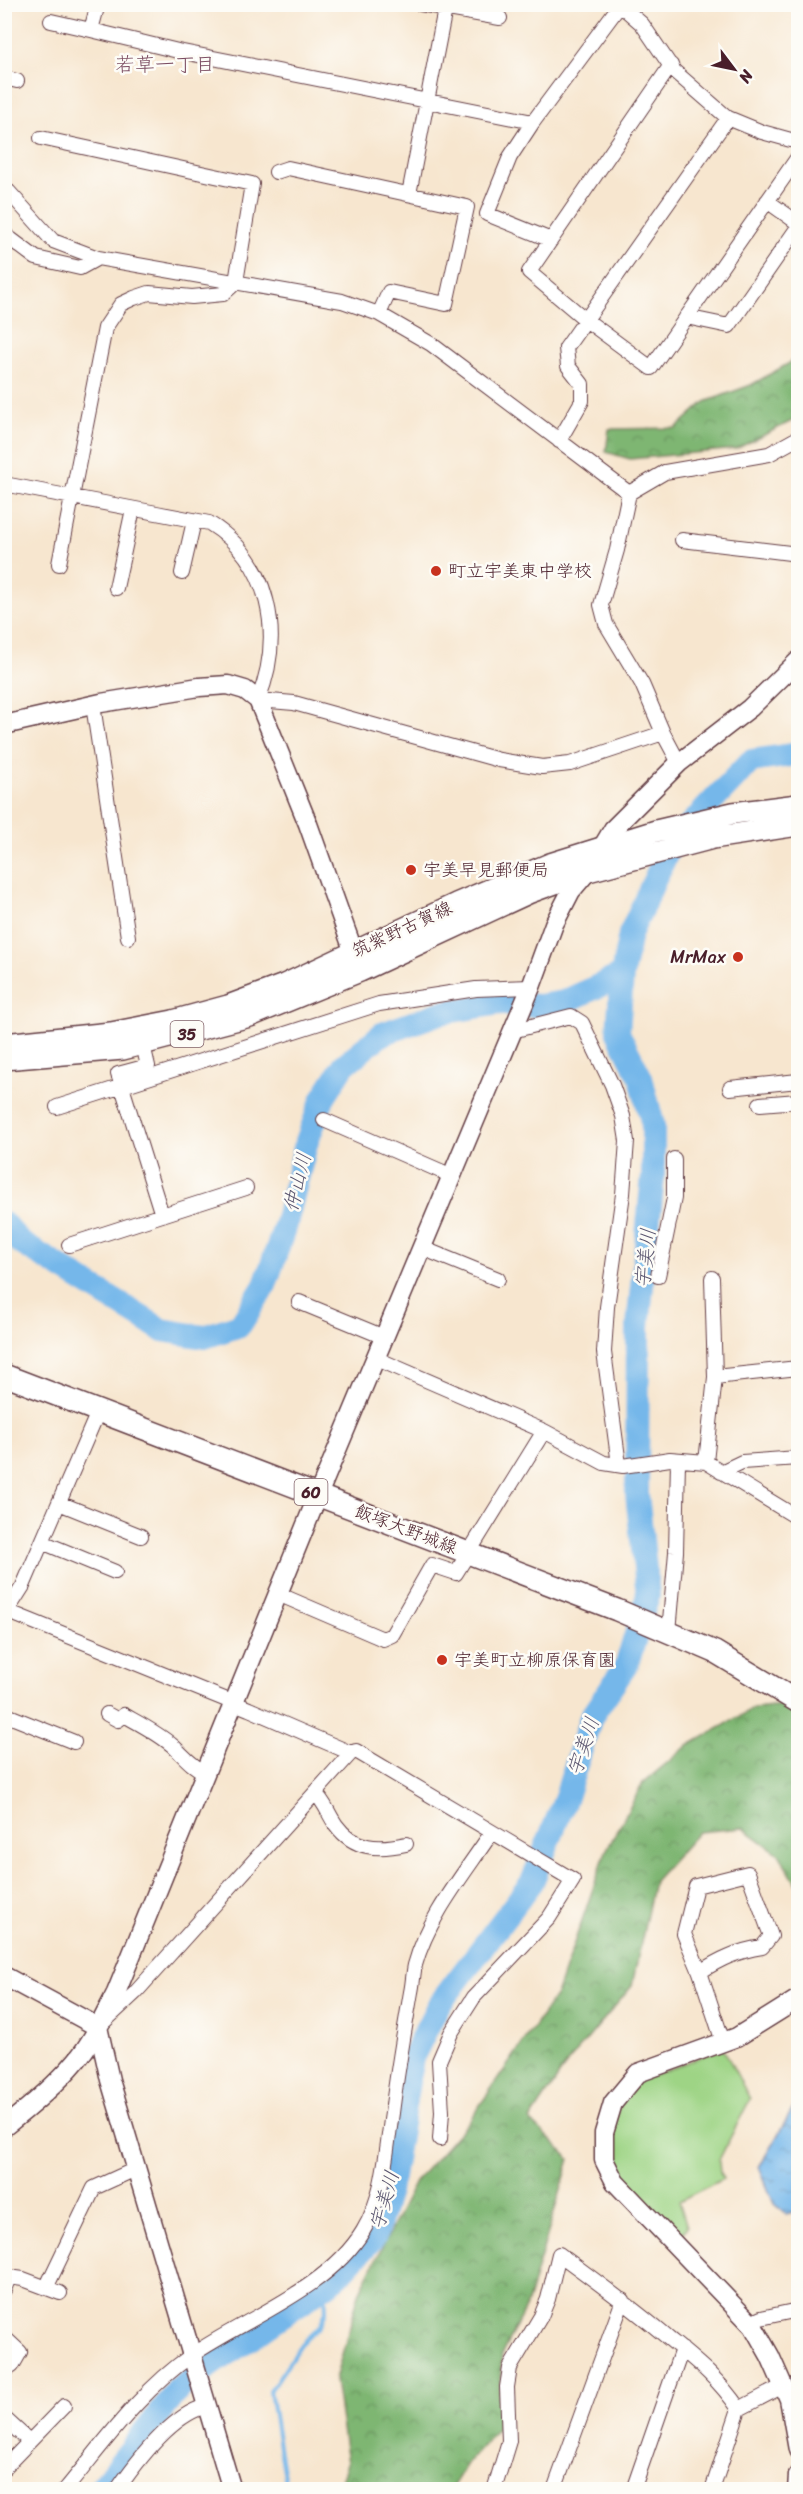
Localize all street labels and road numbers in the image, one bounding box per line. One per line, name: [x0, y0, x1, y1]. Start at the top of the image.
street label: 筑紫野古賀線: [346, 892, 458, 966]
road number: 35: [170, 1021, 204, 1047]
road number: 60: [294, 1479, 328, 1505]
street label: 飯塚大野城線: [350, 1495, 462, 1563]

